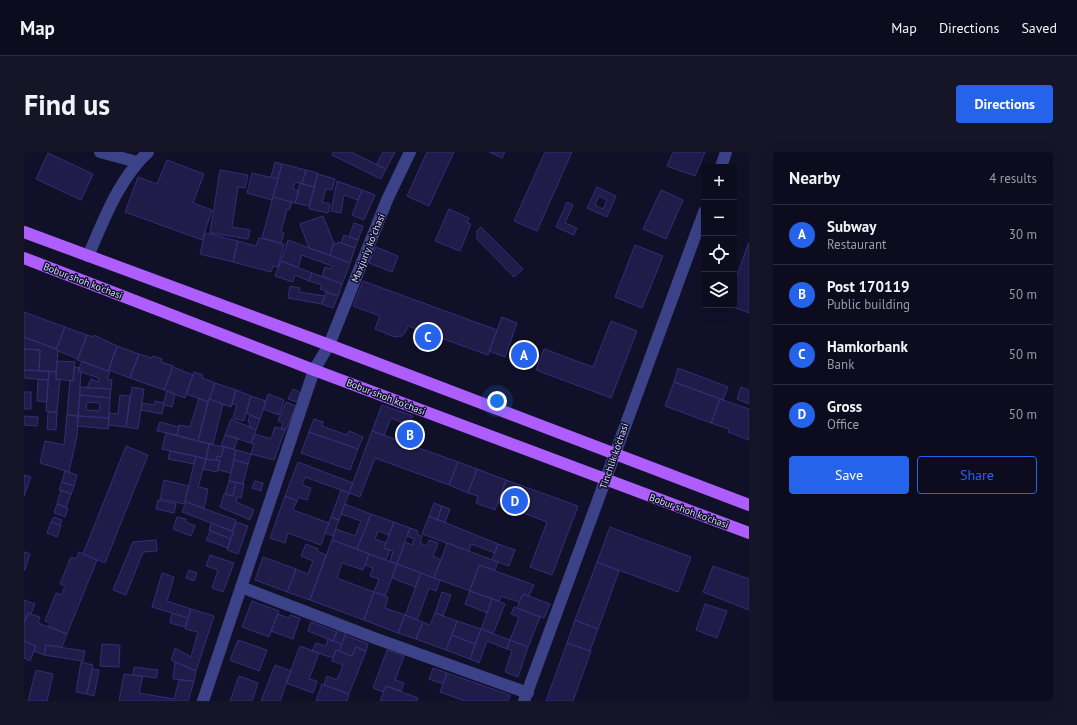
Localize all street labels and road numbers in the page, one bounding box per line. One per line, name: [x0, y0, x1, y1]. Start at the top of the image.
street label: Maxjuriy koʻchasi: [348, 212, 388, 284]
street label: Bobur shoh ko'chasi: [42, 260, 124, 302]
street label: Bobur shoh ko'chasi: [345, 376, 427, 418]
street label: Tinchlik ko'chasi: [597, 421, 631, 491]
street label: Bobur shoh ko'chasi: [647, 491, 731, 531]

